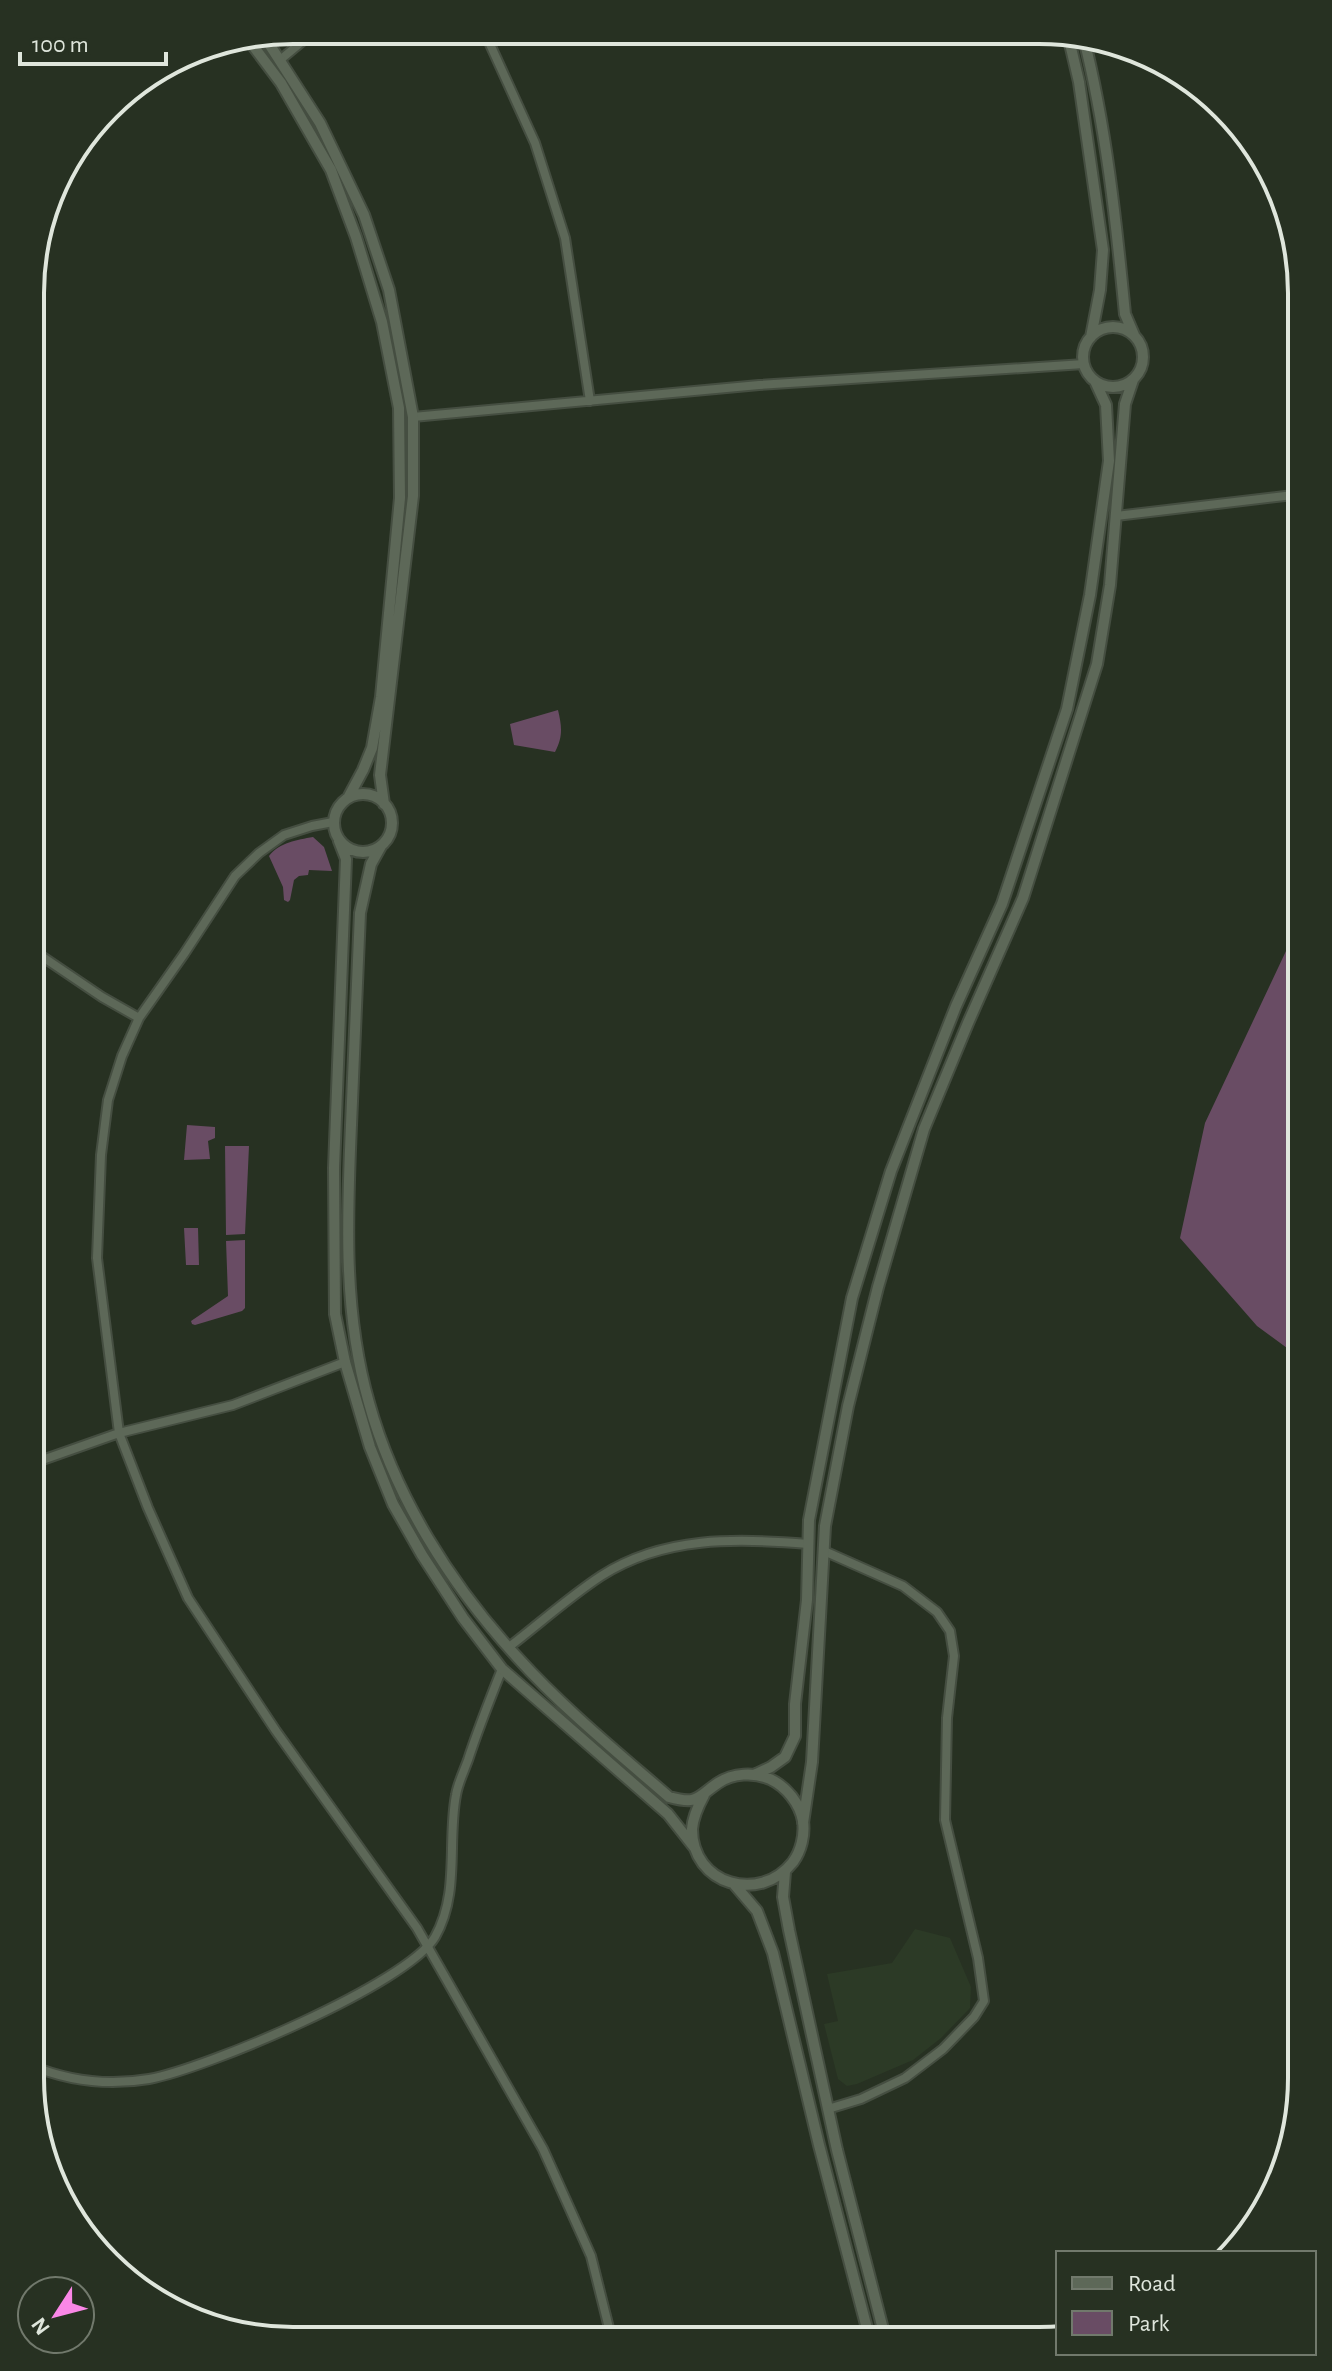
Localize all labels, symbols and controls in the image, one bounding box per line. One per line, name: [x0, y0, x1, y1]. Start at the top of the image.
scale bar: [20, 16, 166, 66]
text: 100 m: [32, 33, 89, 57]
legend: [1056, 2251, 1316, 2355]
text: Road: [1128, 2272, 1176, 2296]
north arrow: [16, 2275, 96, 2355]
text: Park: [1128, 2312, 1169, 2336]
text: N: [27, 2314, 54, 2339]

